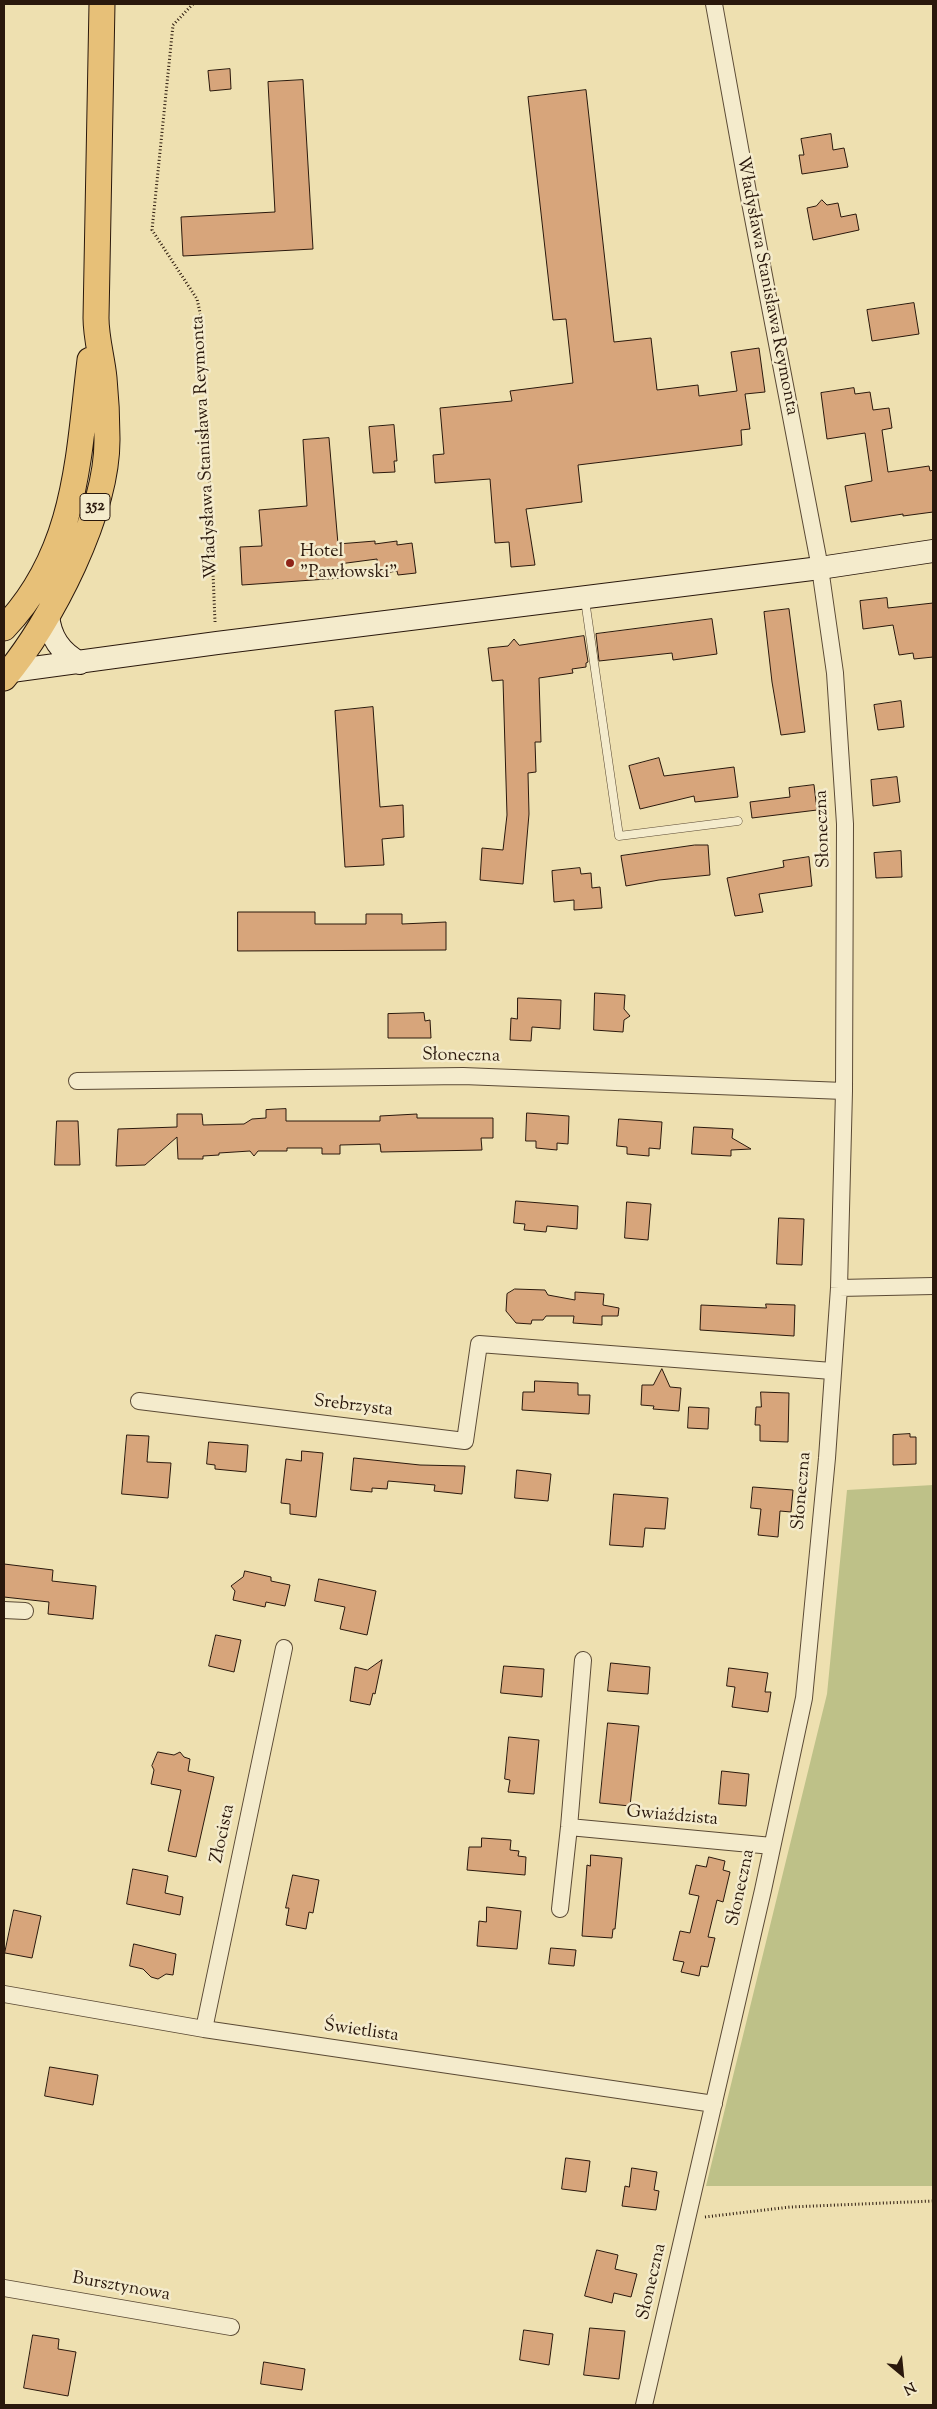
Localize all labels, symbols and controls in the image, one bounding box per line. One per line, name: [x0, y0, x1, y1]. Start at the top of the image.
street label: Władysława Stanisława Reymonta: [730, 155, 802, 417]
street label: Władysława Stanisława Reymonta: [188, 315, 224, 579]
road number: 352: [80, 494, 110, 520]
place label: Hotel "Pawłowski": [300, 542, 397, 584]
marker: Hotel "Pawłowski": [284, 557, 296, 569]
street label: Słoneczna: [812, 790, 836, 868]
street label: Słoneczna: [422, 1046, 500, 1068]
street label: Srebrzysta: [312, 1391, 394, 1423]
street label: Słoneczna: [789, 1451, 817, 1531]
street label: Gwiaździsta: [625, 1802, 719, 1832]
street label: Złocista: [207, 1803, 241, 1865]
street label: Słoneczna: [723, 1848, 761, 1928]
street label: Świetlista: [322, 2016, 400, 2048]
street label: Słoneczna: [634, 2242, 672, 2322]
street label: Bursztynowa: [70, 2269, 172, 2307]
north arrow: [877, 2349, 927, 2399]
text: N: [899, 2376, 919, 2399]

